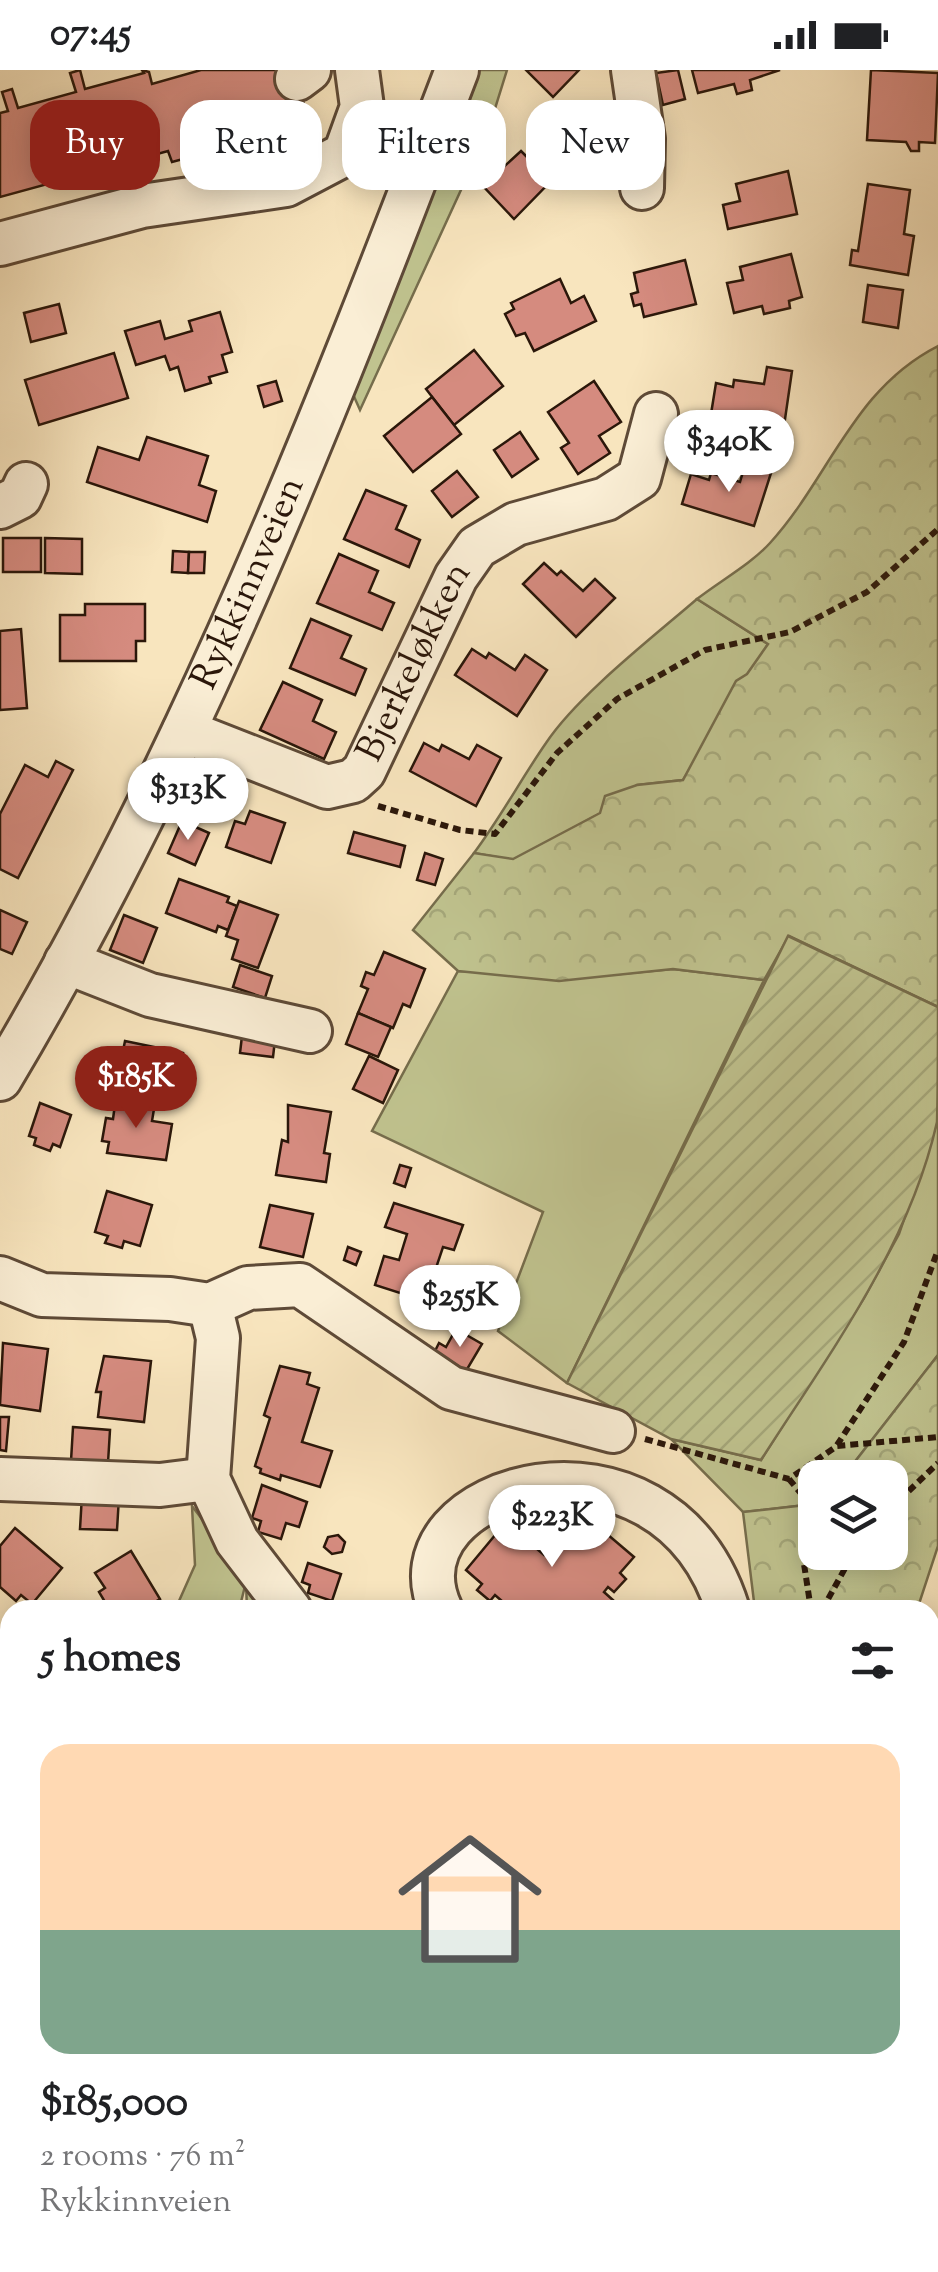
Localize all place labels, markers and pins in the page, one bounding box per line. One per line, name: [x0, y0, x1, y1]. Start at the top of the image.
pin: $340K: [659, 410, 799, 495]
pin: $313K: [118, 758, 258, 843]
pin: $185K: [66, 1046, 206, 1131]
pin: $255K: [390, 1265, 530, 1350]
pin: $223K: [482, 1485, 622, 1570]

